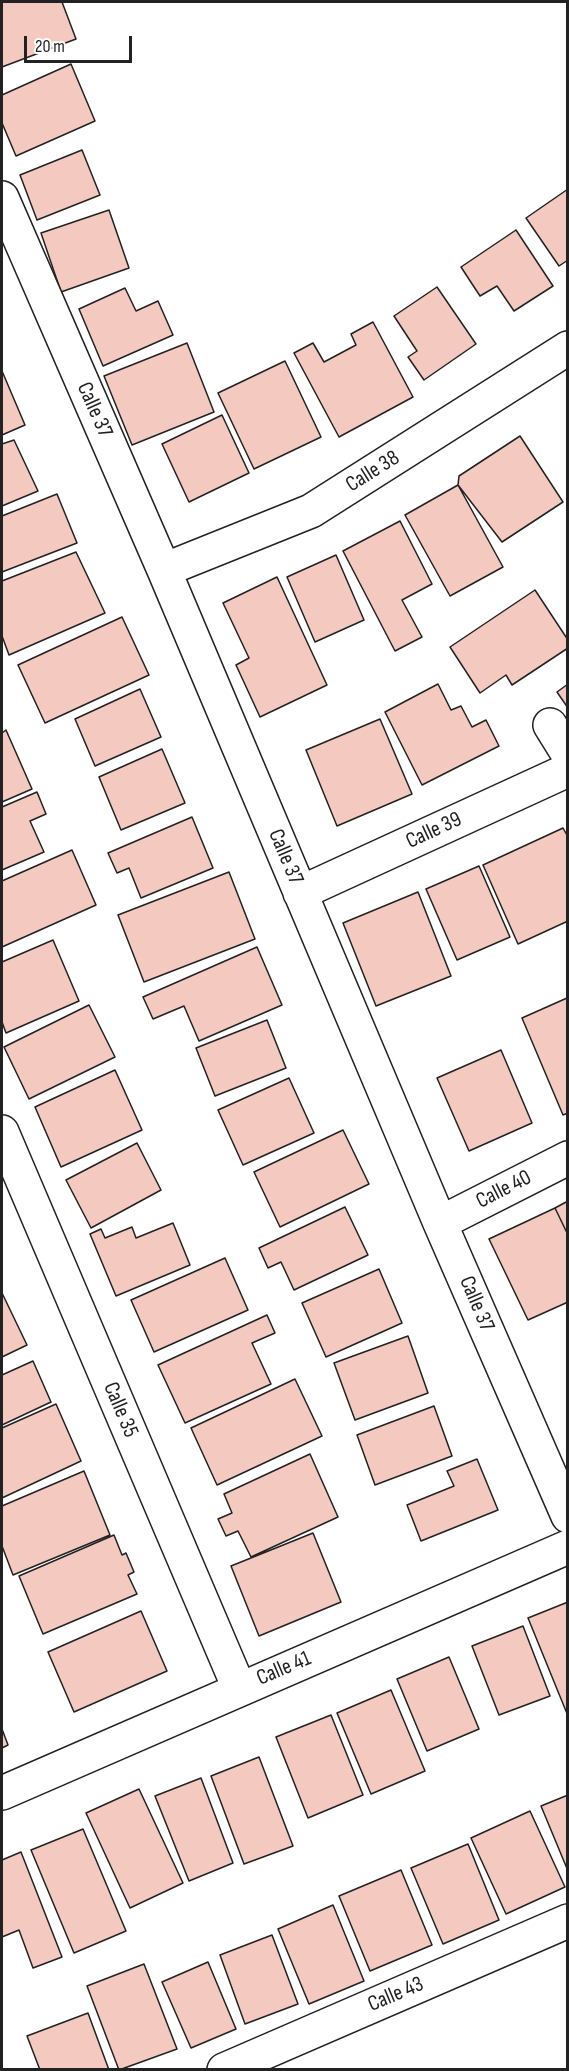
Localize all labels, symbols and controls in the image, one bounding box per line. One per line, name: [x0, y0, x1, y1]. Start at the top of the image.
scale bar: [27, 24, 135, 62]
text: 20 m: [35, 36, 65, 57]
street label: Calle 37: [70, 378, 118, 442]
street label: Calle 38: [341, 445, 405, 499]
street label: Calle 39: [402, 807, 466, 855]
street label: Calle 37: [262, 825, 308, 889]
street label: Calle 40: [472, 1165, 536, 1215]
street label: Calle 37: [453, 1272, 499, 1336]
street label: Calle 35: [97, 1378, 143, 1442]
street label: Calle 41: [253, 1646, 315, 1692]
street label: Calle 43: [364, 1972, 428, 2018]

